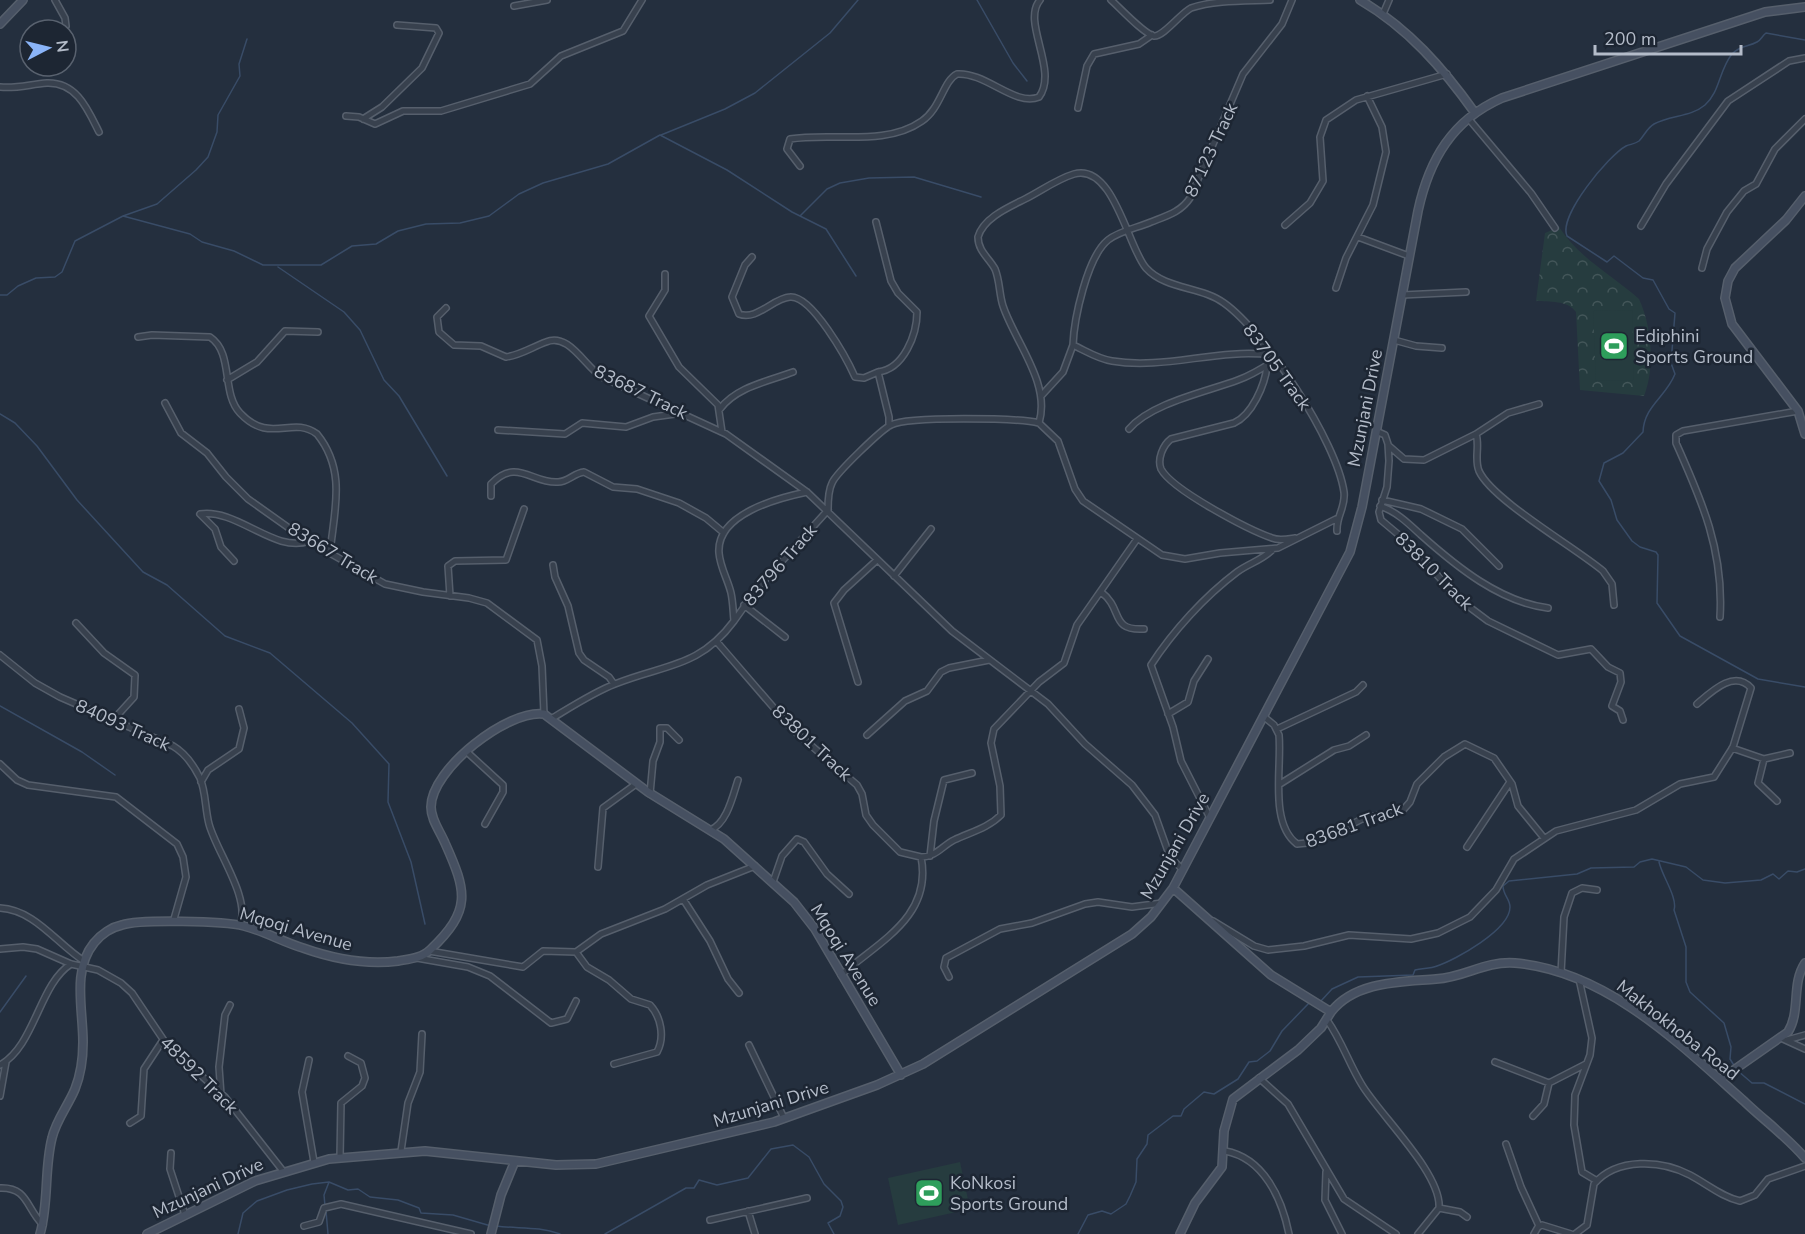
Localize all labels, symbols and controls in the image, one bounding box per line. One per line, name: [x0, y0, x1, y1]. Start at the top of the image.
north arrow: [18, 18, 78, 78]
scale bar: [1595, 18, 1740, 56]
text: 200 m: [1604, 27, 1656, 51]
text: N: [50, 39, 74, 54]
street label: 87123 Track: [1179, 98, 1244, 201]
street label: 83705 Track: [1238, 319, 1317, 416]
place label: Ediphini Sports Ground: [1635, 324, 1753, 369]
sports icon: Ediphini Sports Ground: [1598, 330, 1630, 362]
street label: Mzunjani Drive: [1342, 347, 1388, 469]
street label: 83687 Track: [590, 359, 693, 425]
street label: 83667 Track: [283, 517, 383, 590]
street label: 83796 Track: [738, 518, 823, 611]
street label: 83810 Track: [1390, 527, 1479, 616]
street label: 84093 Track: [72, 693, 175, 757]
street label: 83801 Track: [767, 700, 858, 787]
street label: Mzunjani Drive: [1135, 788, 1215, 904]
street label: 83681 Track: [1302, 796, 1407, 854]
street label: Mqoqi Avenue: [805, 899, 887, 1011]
street label: Mqoqi Avenue: [237, 901, 355, 957]
street label: Makhokhoba Road: [1612, 974, 1744, 1086]
street label: 48592 Track: [155, 1031, 244, 1120]
street label: Mzunjani Drive: [710, 1075, 832, 1133]
street label: Mzunjani Drive: [149, 1152, 267, 1224]
place label: KoNkosi Sports Ground: [950, 1171, 1068, 1216]
sports icon: KoNkosi Sports Ground: [913, 1177, 945, 1209]

